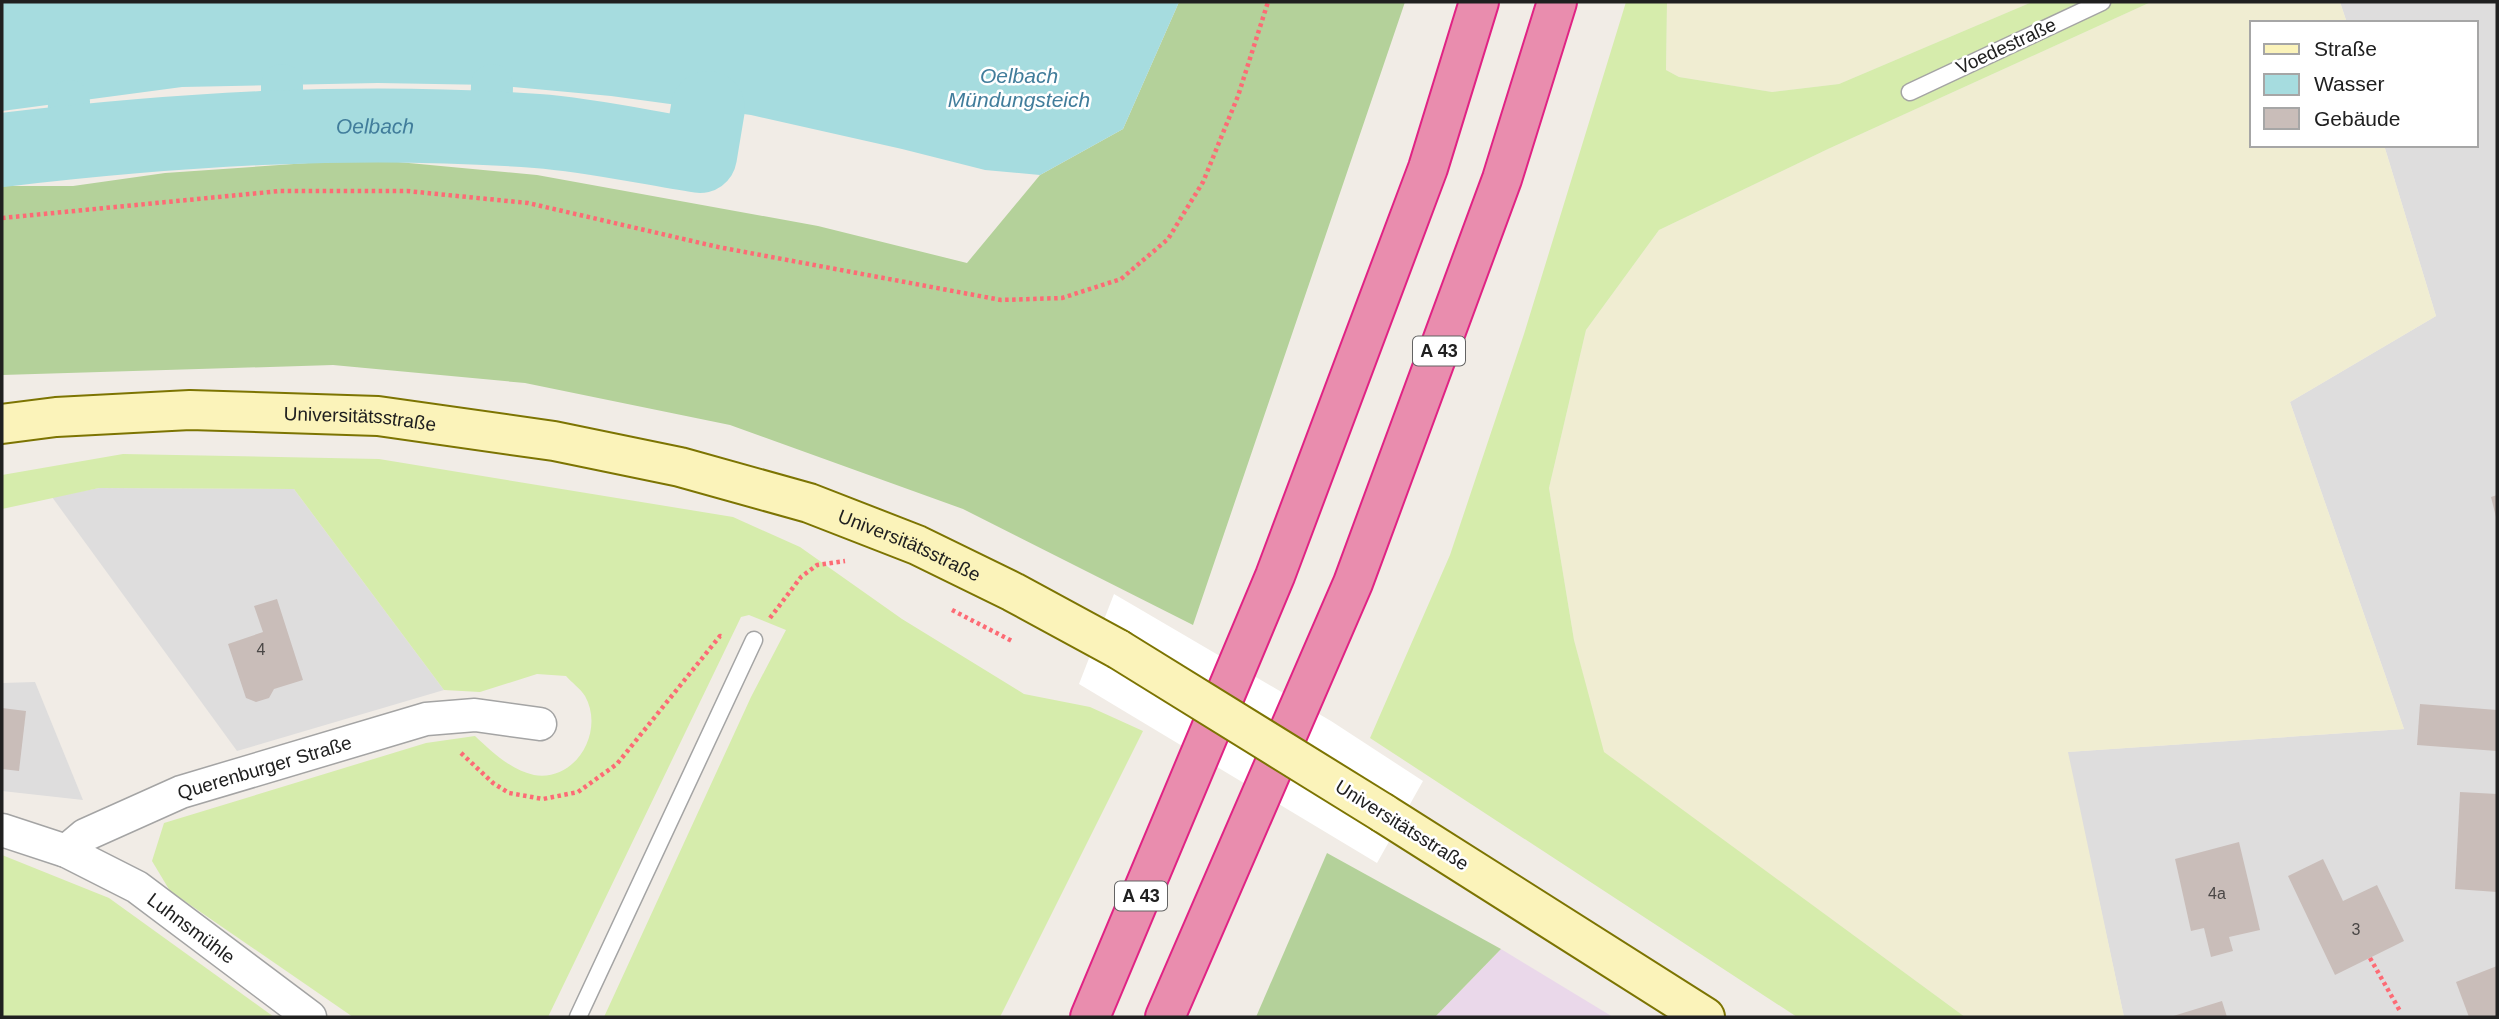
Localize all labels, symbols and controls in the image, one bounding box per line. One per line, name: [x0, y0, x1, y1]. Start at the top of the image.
street label: Voedestraße: [1953, 14, 2059, 78]
legend: [2250, 21, 2478, 147]
text: Straße: [2314, 37, 2377, 60]
water label: Oelbach Mündungsteich: [948, 64, 1090, 111]
text: Wasser: [2314, 72, 2384, 95]
text: Gebäude: [2314, 107, 2400, 130]
water label: Oelbach: [336, 114, 414, 137]
road number: A 43: [1413, 337, 1465, 366]
street label: Universitätsstraße: [283, 402, 438, 435]
street label: Universitätsstraße: [835, 505, 984, 585]
house number: 4: [257, 641, 266, 658]
street label: Querenburger Straße: [175, 731, 354, 803]
street label: Universitätsstraße: [1332, 776, 1472, 874]
road number: A 43: [1115, 882, 1167, 911]
house number: 4a: [2208, 885, 2226, 902]
street label: Luhnsmühle: [144, 888, 239, 967]
house number: 3: [2352, 921, 2361, 938]

